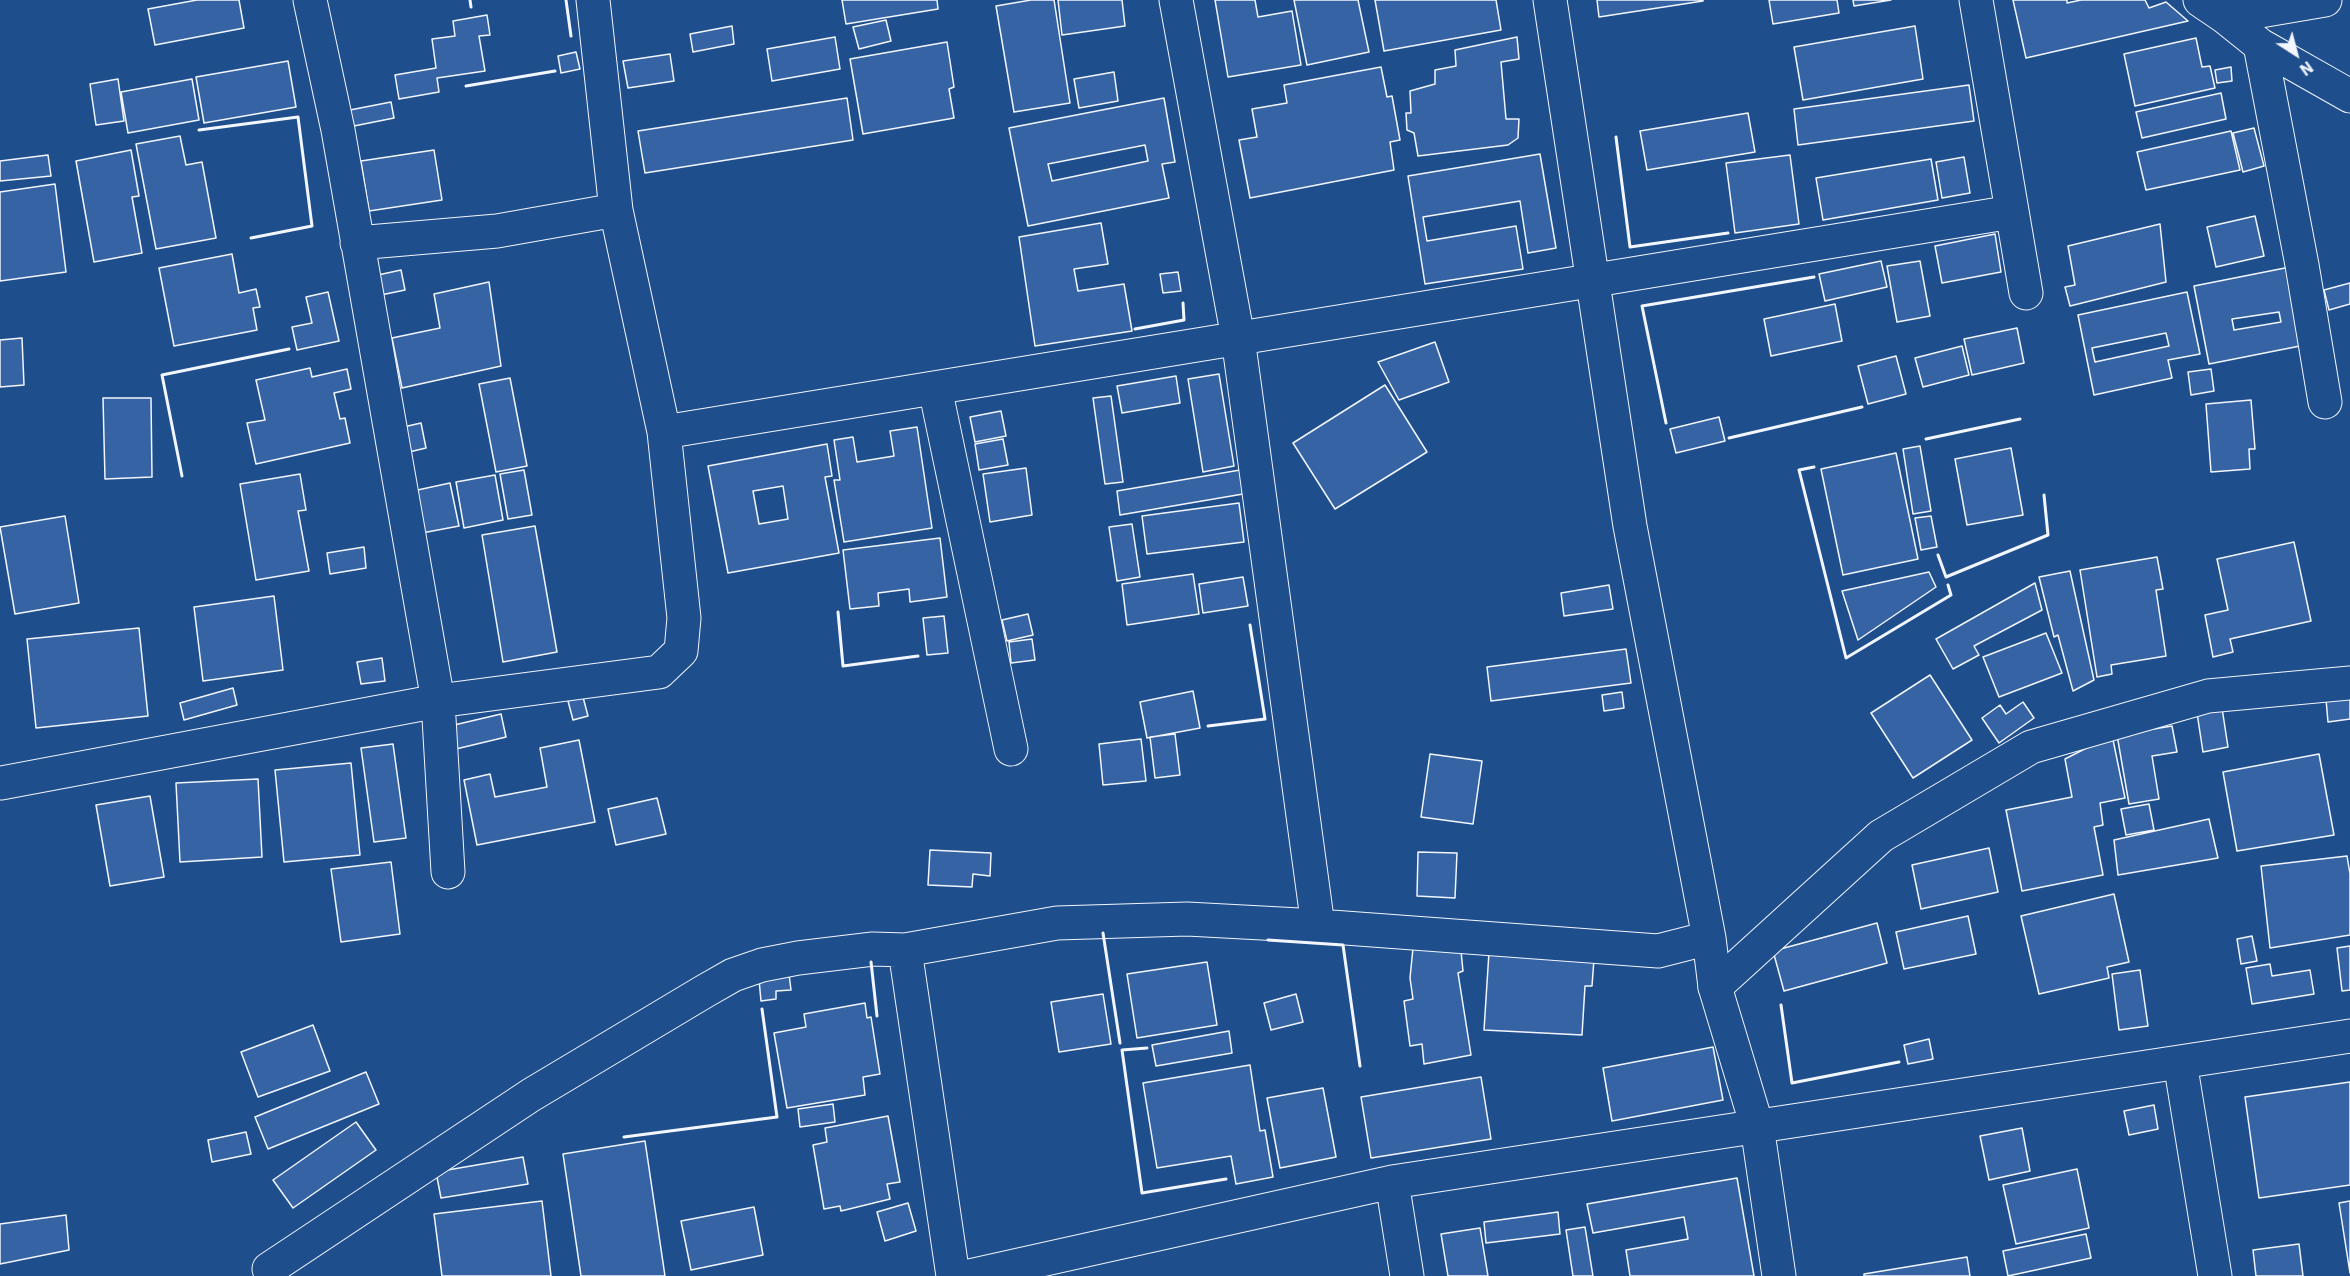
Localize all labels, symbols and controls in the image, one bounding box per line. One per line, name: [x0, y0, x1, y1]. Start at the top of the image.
north arrow: [2266, 24, 2326, 84]
text: N: [2296, 57, 2317, 80]

